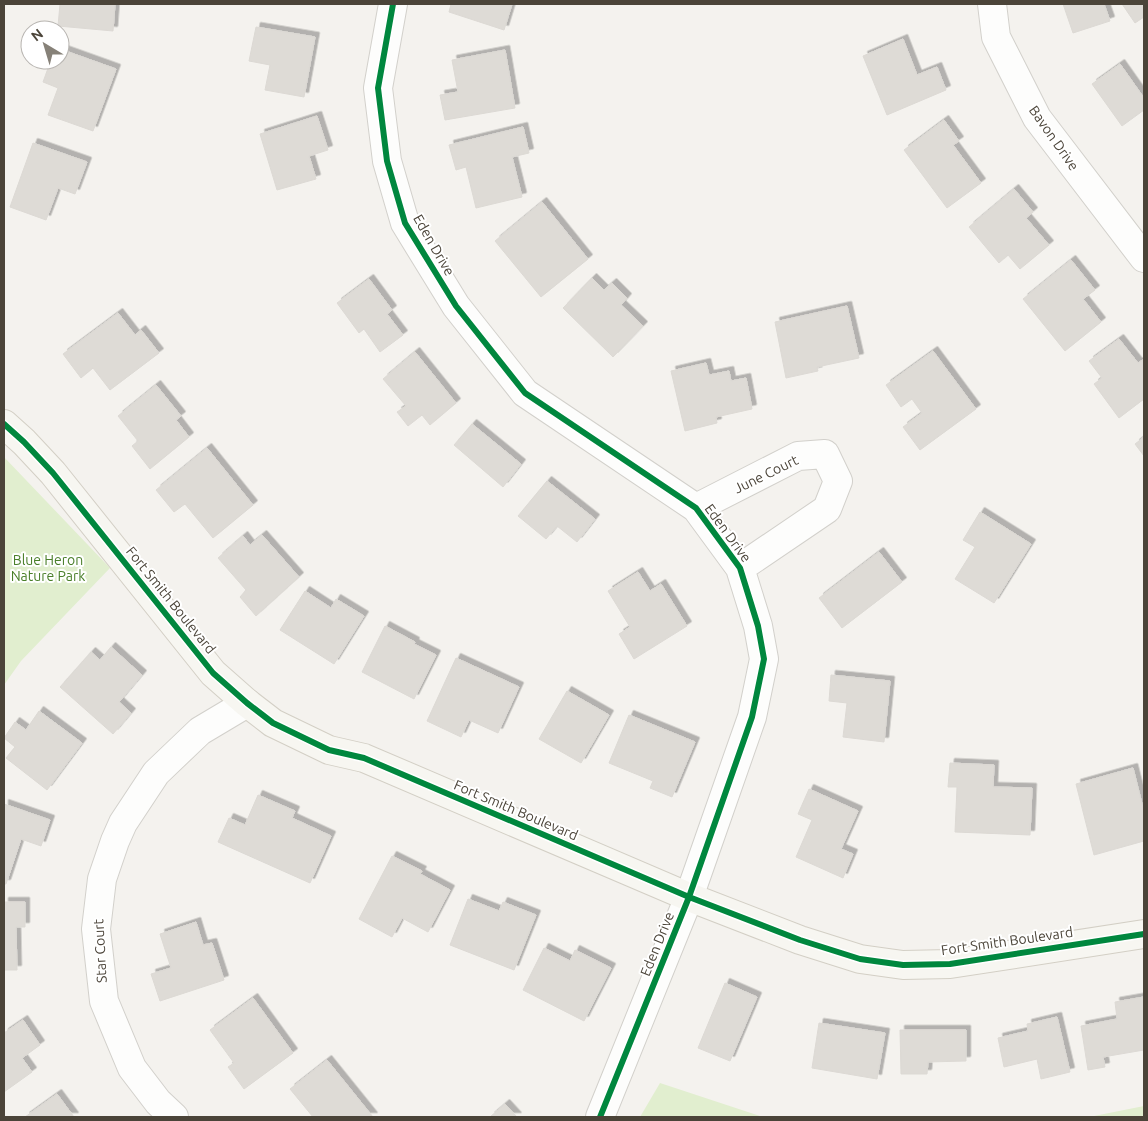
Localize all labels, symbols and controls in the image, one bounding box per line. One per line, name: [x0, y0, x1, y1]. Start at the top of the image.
north arrow: [20, 20, 70, 70]
text: N: [28, 25, 46, 44]
street label: Bavon Drive: [1026, 103, 1082, 173]
street label: Eden Drive: [410, 212, 458, 278]
street label: June Court: [731, 451, 801, 496]
street label: Eden Drive: [702, 501, 754, 565]
street label: Fort Smith Boulevard: [123, 543, 219, 657]
park label: Blue Heron Nature Park: [11, 552, 85, 584]
street label: Fort Smith Boulevard: [452, 777, 580, 843]
street label: Eden Drive: [637, 910, 677, 978]
street label: Star Court: [90, 918, 110, 983]
street label: Fort Smith Boulevard: [940, 924, 1074, 958]

